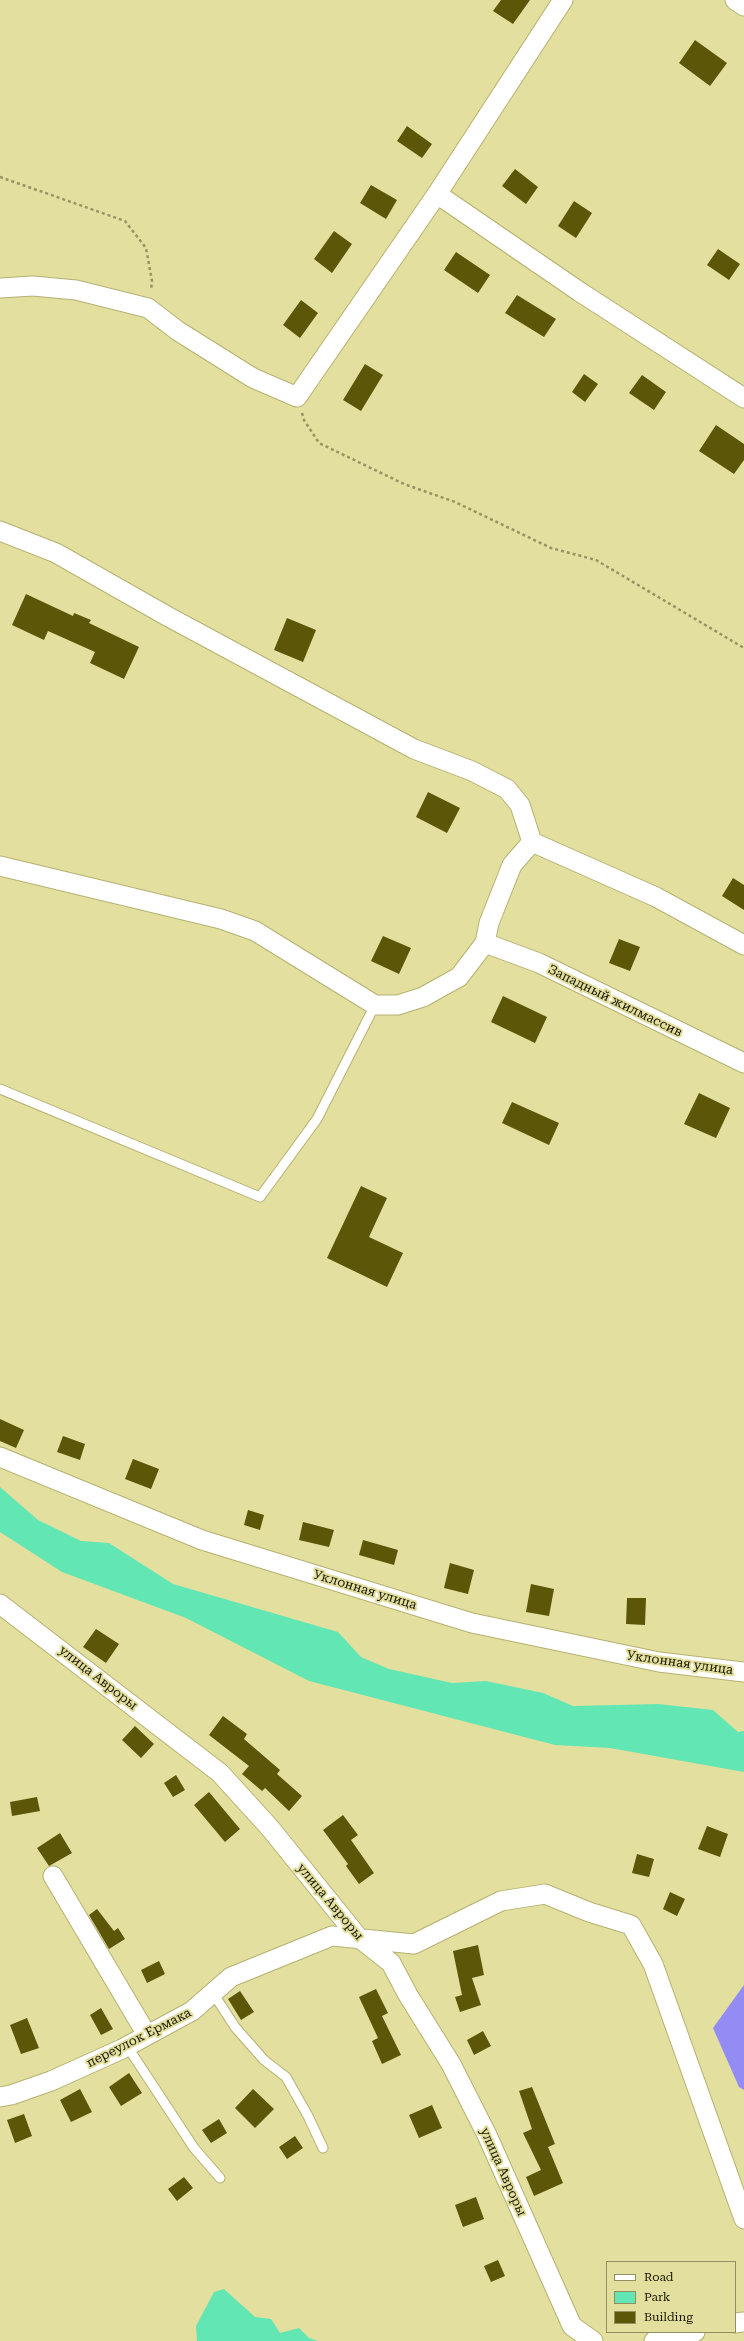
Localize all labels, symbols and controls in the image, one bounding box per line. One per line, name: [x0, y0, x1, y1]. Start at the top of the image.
street label: Западный жилмассив: [545, 962, 685, 1040]
street label: Уклонная улица: [311, 1567, 419, 1613]
street label: улица Авроры: [56, 1643, 140, 1713]
street label: Уклонная улица: [626, 1648, 734, 1678]
street label: улица Авроры: [293, 1861, 367, 1943]
street label: переулок Ермака: [84, 2005, 194, 2071]
street label: улица Авроры: [477, 2125, 529, 2219]
legend: [606, 2261, 736, 2333]
text: Road: [644, 2270, 673, 2284]
text: Park: [644, 2290, 670, 2304]
text: Building: [644, 2310, 693, 2324]

